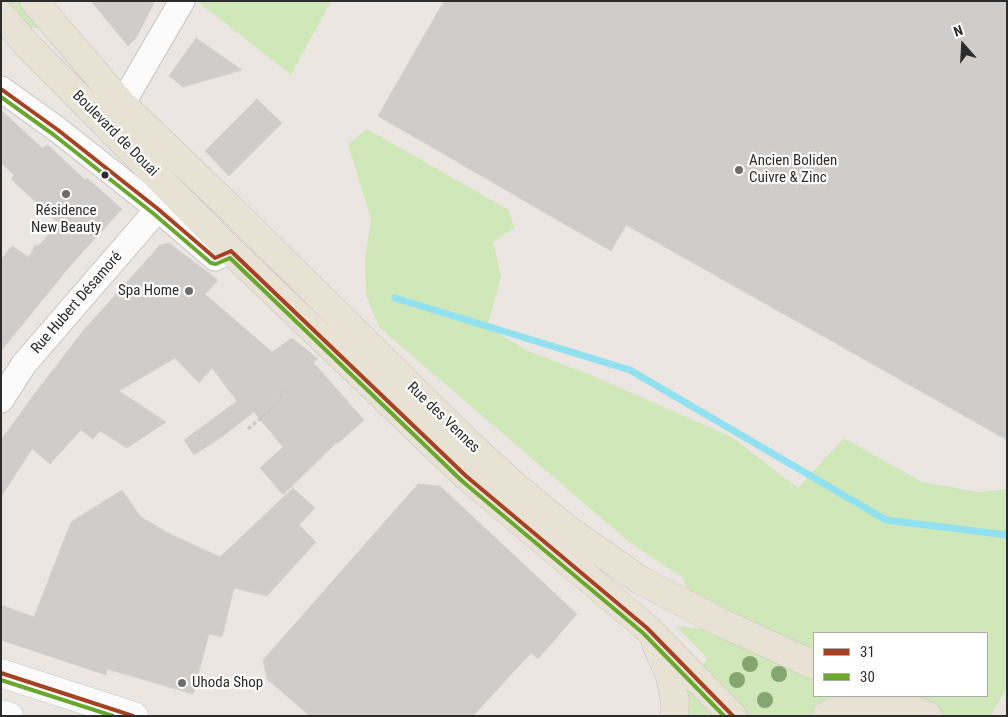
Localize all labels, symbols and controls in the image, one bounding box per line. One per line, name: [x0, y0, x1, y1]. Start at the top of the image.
north arrow: [938, 20, 988, 70]
text: N: [951, 22, 965, 40]
street label: Boulevard de Douai: [68, 87, 162, 181]
place label: Ancien Boliden Cuivre & Zinc: [749, 152, 837, 187]
marker: Ancien Boliden Cuivre & Zinc: [733, 164, 745, 176]
unlabelled marker: [100, 170, 110, 180]
marker: Résidence New Beauty: [60, 188, 72, 200]
place label: Résidence New Beauty: [31, 202, 101, 237]
street label: Rue Hubert Désamoré: [28, 248, 126, 358]
place label: Spa Home: [118, 282, 179, 300]
marker: Spa Home: [183, 285, 195, 297]
street label: Rue des Vennes: [403, 379, 483, 457]
legend: [813, 632, 988, 697]
text: 31: [860, 643, 875, 661]
text: 30: [860, 668, 875, 686]
place label: Uhoda Shop: [192, 674, 263, 692]
marker: Uhoda Shop: [176, 677, 188, 689]

